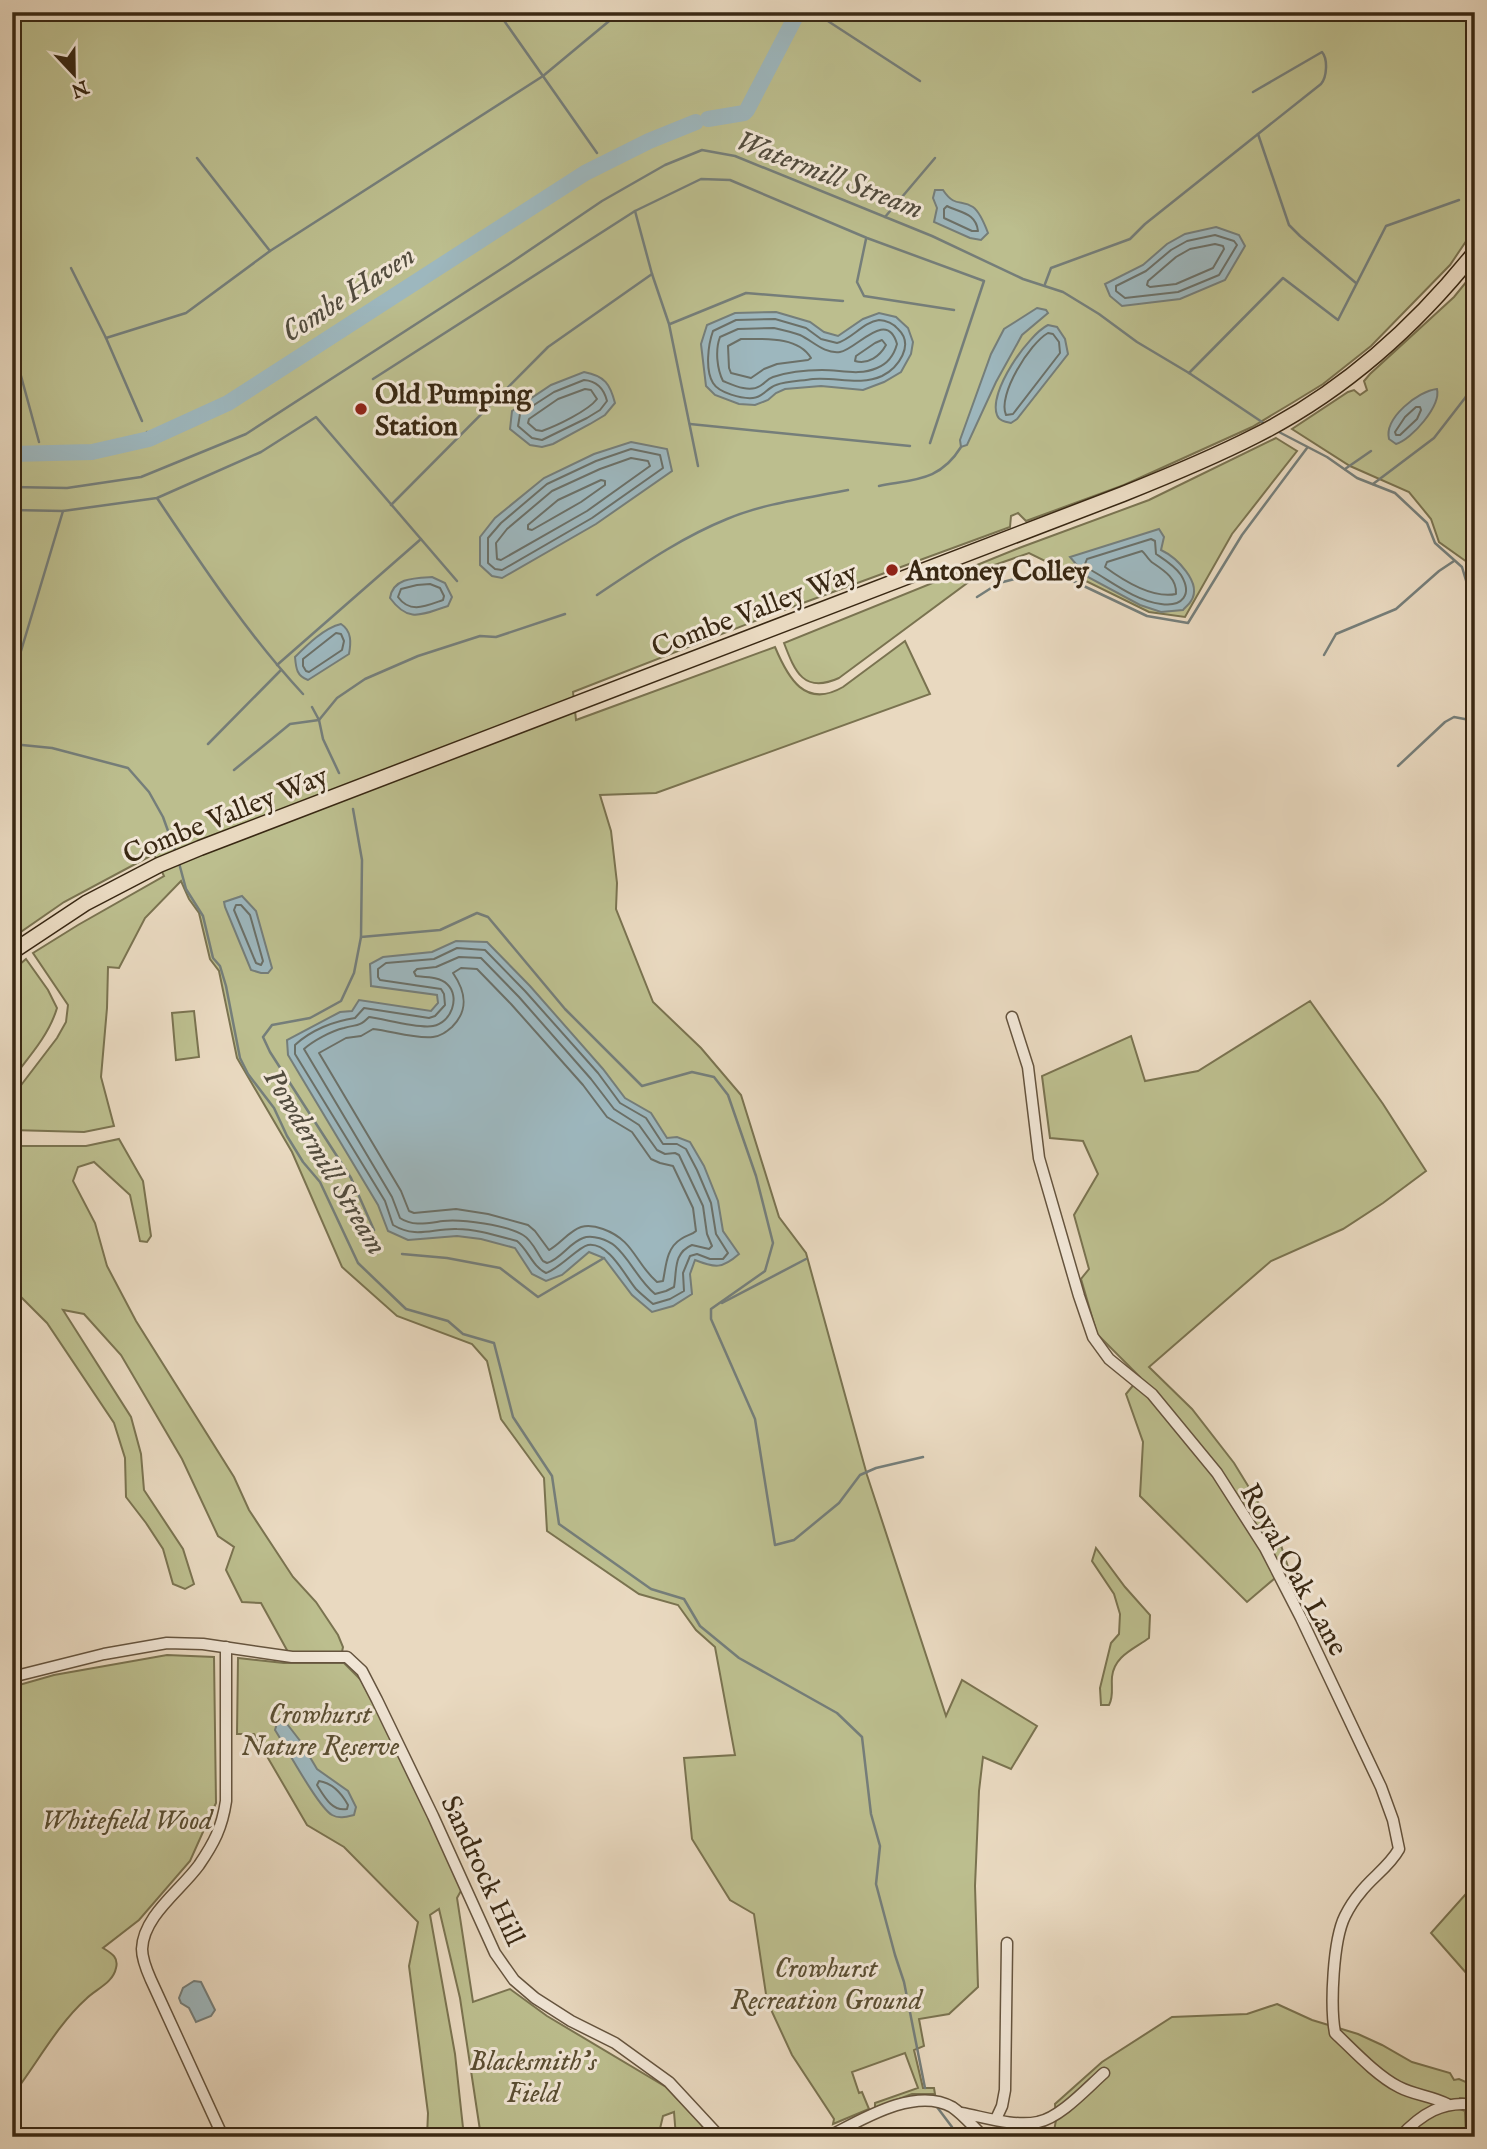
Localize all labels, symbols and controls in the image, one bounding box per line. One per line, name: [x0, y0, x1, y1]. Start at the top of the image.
north arrow: [38, 38, 108, 108]
text: N: [67, 73, 93, 102]
water label: Watermill Stream: [730, 123, 928, 229]
water label: Combe Haven: [275, 237, 423, 352]
place label: Old Pumping Station: [375, 378, 533, 445]
marker: Old Pumping Station: [353, 401, 369, 417]
place label: Antoney Colley: [905, 555, 1090, 590]
street label: Combe Valley Way: [647, 556, 863, 667]
marker: Antoney Colley: [884, 562, 900, 578]
street label: Combe Valley Way: [118, 759, 334, 873]
water label: Powdermill Stream: [254, 1062, 395, 1262]
street label: Royal Oak Lane: [1231, 1478, 1355, 1663]
park label: Crowhurst Nature Reserve: [241, 1698, 400, 1765]
street label: Sandrock Hill: [432, 1790, 532, 1952]
park label: Whitefield Wood: [41, 1804, 214, 1839]
park label: Crowhurst Recreation Ground: [730, 1952, 924, 2019]
park label: Blacksmith's Field: [469, 2045, 598, 2112]

